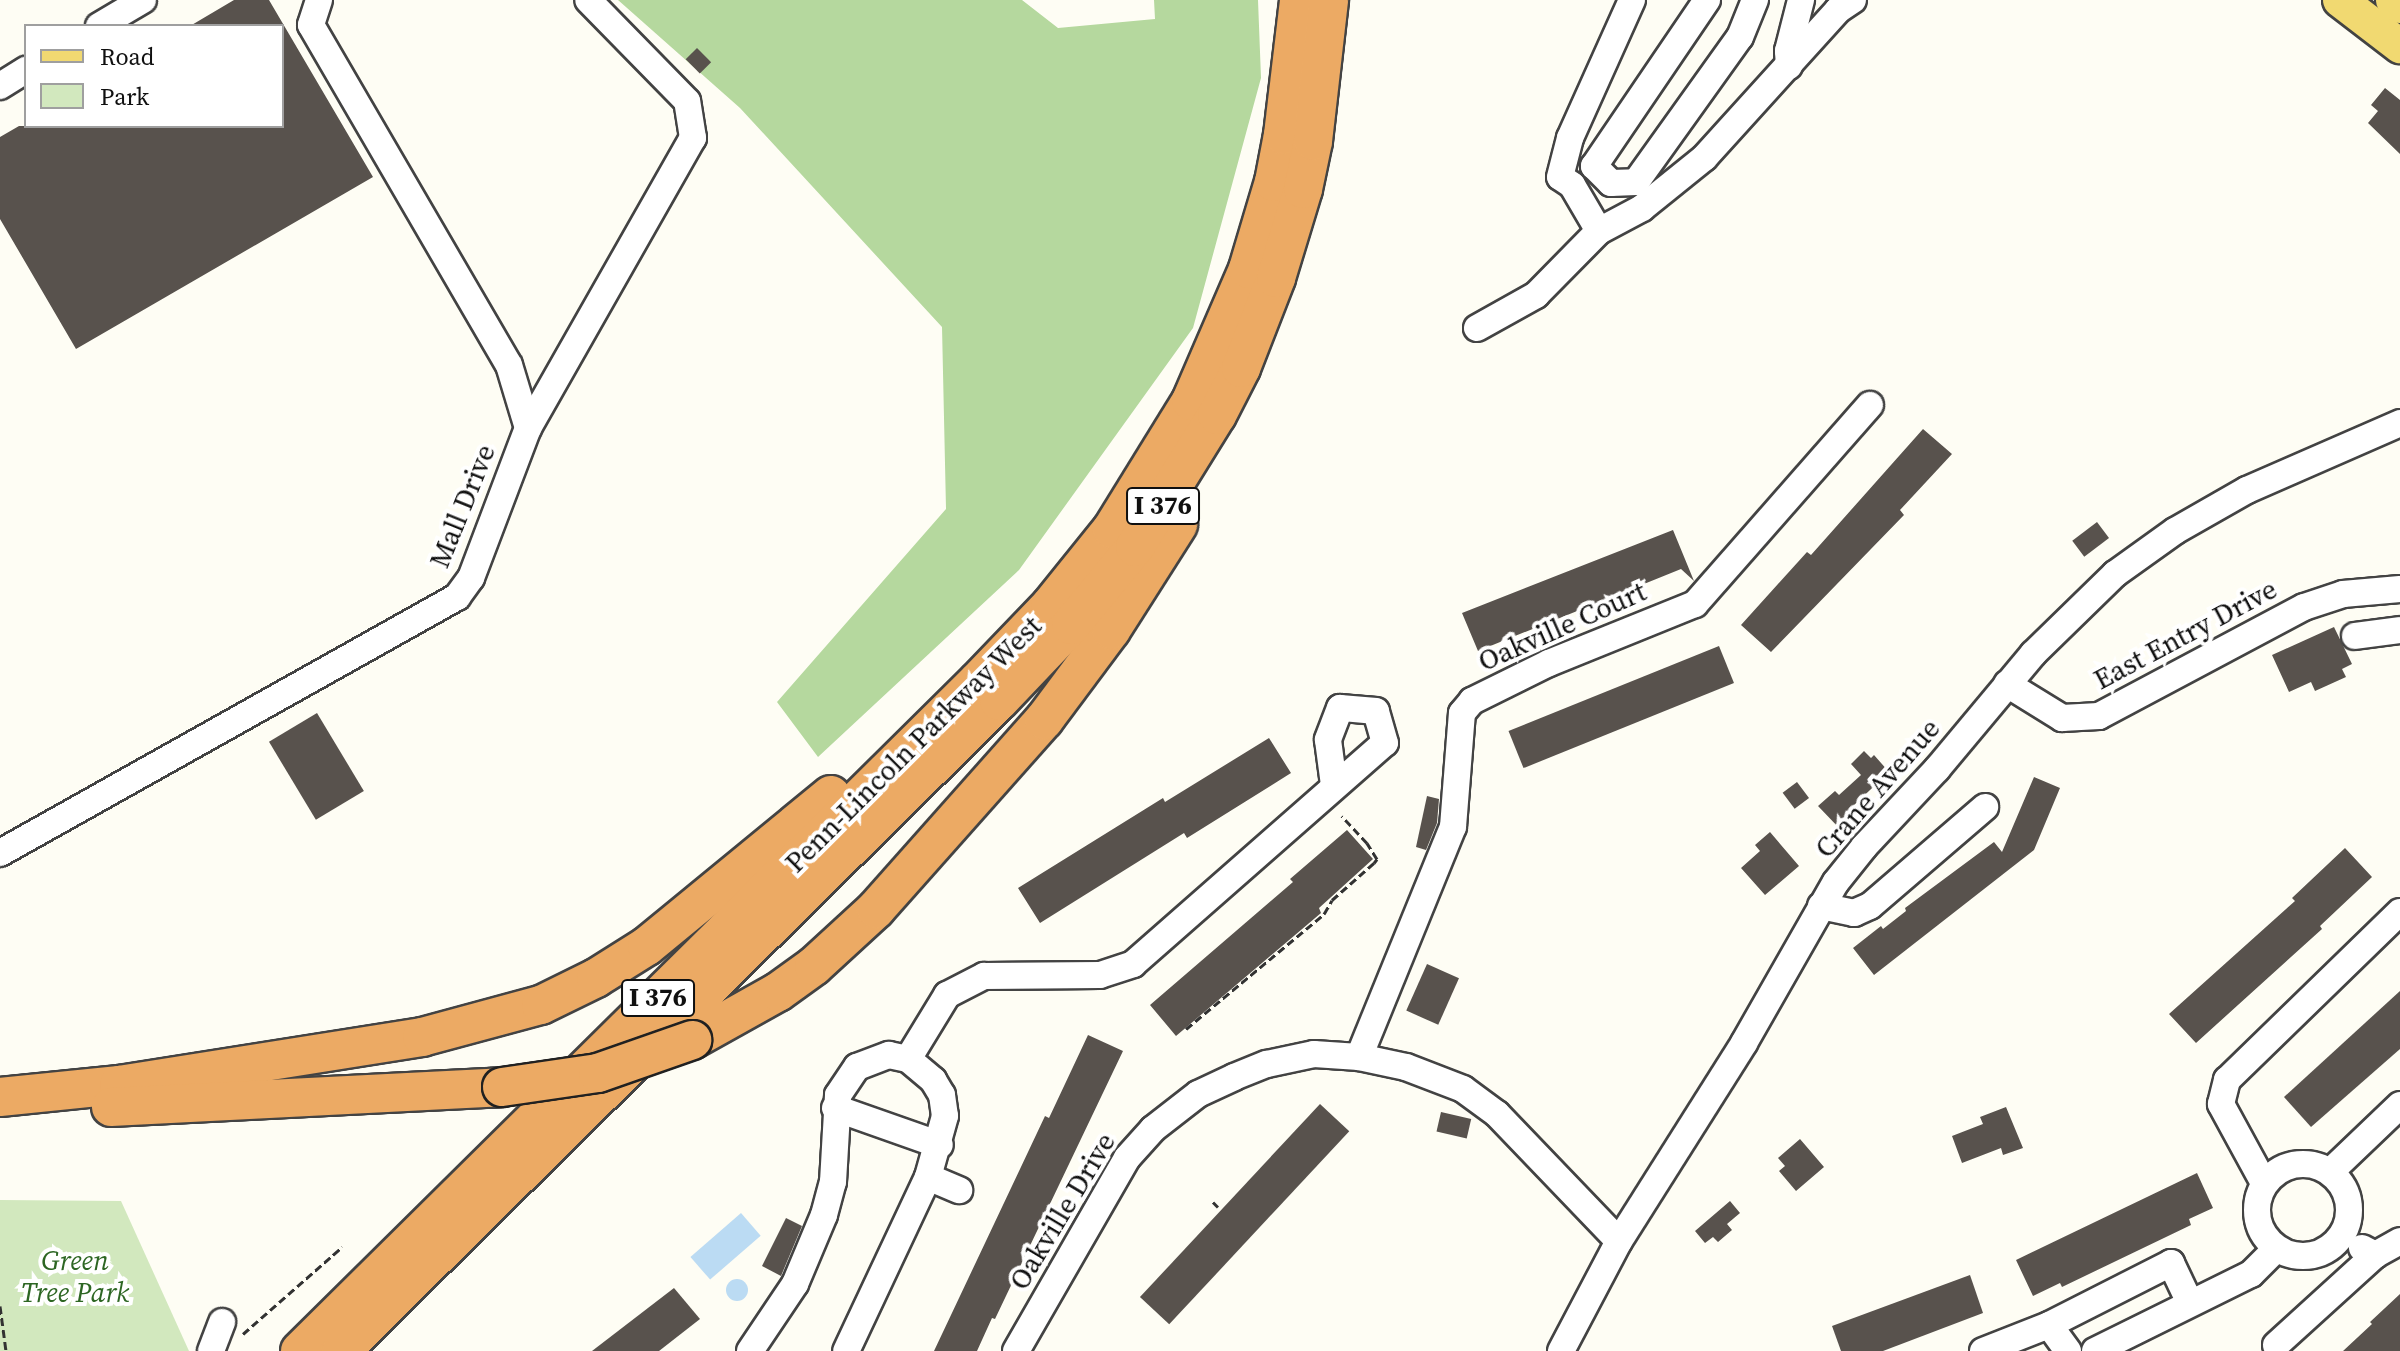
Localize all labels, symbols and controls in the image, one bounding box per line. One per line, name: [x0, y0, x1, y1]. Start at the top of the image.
legend: [24, 24, 284, 128]
text: Road: [100, 40, 154, 73]
text: Park: [100, 80, 149, 113]
street label: Mall Drive: [422, 440, 502, 572]
road number: I 376: [1125, 484, 1201, 528]
street label: East Entry Drive: [2088, 572, 2282, 696]
street label: Oakville Court: [1473, 574, 1651, 678]
street label: Penn-Lincoln Parkway West: [778, 609, 1048, 879]
street label: Crane Avenue: [1808, 712, 1946, 864]
road number: I 376: [620, 976, 696, 1020]
street label: Oakville Drive: [1002, 1127, 1122, 1295]
park label: Green Tree Park: [21, 1243, 129, 1309]

